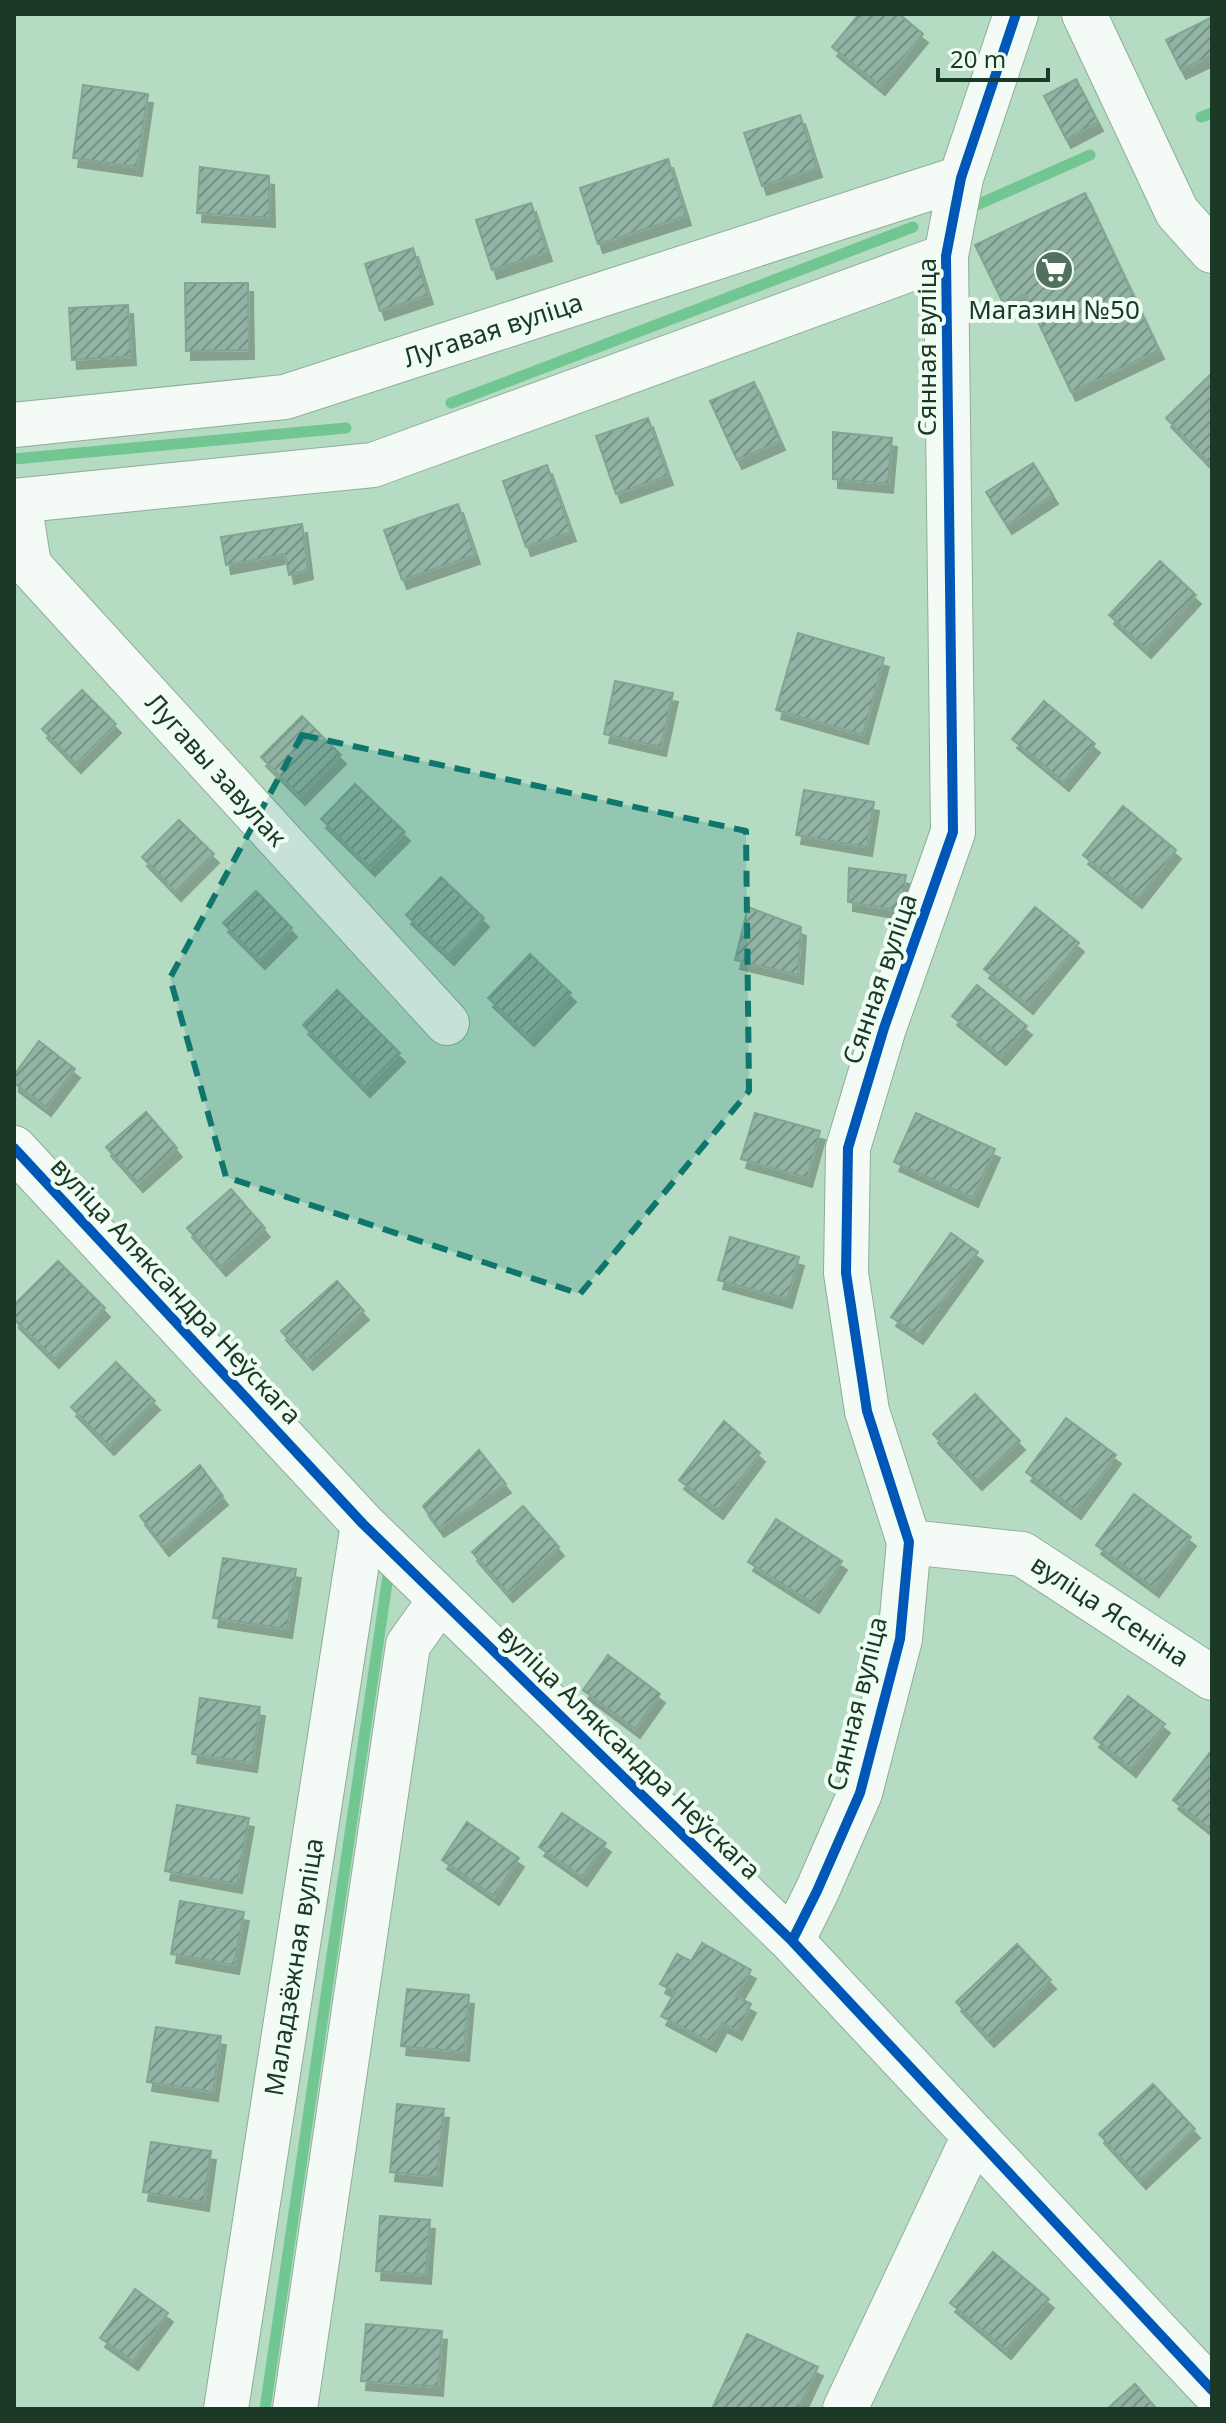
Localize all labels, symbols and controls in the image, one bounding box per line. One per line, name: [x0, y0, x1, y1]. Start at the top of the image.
scale bar: [938, 32, 1048, 82]
text: 20 m: [950, 42, 1006, 75]
supermarket icon: Магазин №50: [1033, 249, 1075, 291]
street label: Сянная вуліца: [908, 258, 944, 436]
street label: Лугавая вуліца: [398, 283, 587, 375]
place label: Магазин №50: [968, 291, 1140, 327]
street label: Лугавы завулак: [138, 685, 296, 854]
street label: Сянная вуліца: [833, 888, 925, 1069]
street label: вуліца Аляксандра Неўскага: [43, 1149, 310, 1432]
street label: вуліца Ясеніна: [1024, 1545, 1197, 1675]
street label: Сянная вуліца: [817, 1613, 895, 1795]
street label: вуліца Аляксандра Неўскага: [490, 1616, 769, 1887]
street label: Маладзёжная вуліца: [255, 1835, 331, 2098]

